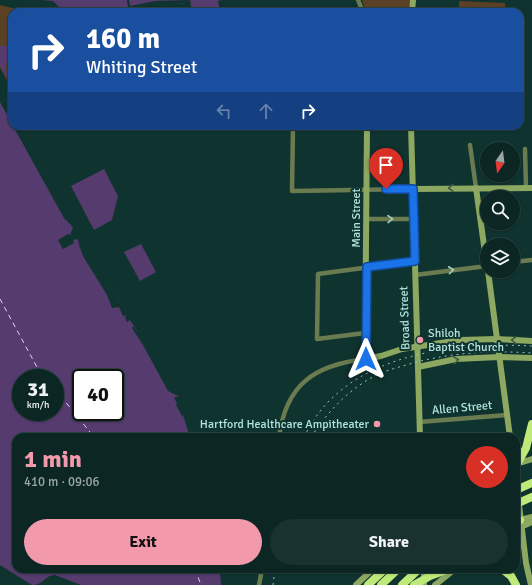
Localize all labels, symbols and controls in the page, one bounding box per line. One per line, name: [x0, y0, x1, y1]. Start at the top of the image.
text: 160 m: [86, 22, 160, 56]
icon: right: [20, 24, 72, 76]
text: Whiting Street: [86, 56, 197, 78]
icon: left: [213, 100, 235, 122]
icon: ahead: [255, 100, 277, 122]
icon: right: [297, 100, 319, 122]
north arrow: [480, 142, 520, 182]
map controls: [480, 142, 520, 278]
pin: [369, 148, 403, 189]
icon: arrive: [375, 154, 397, 176]
one-way arrow: [448, 184, 454, 192]
street label: Main Street: [349, 188, 364, 248]
button: search: [480, 190, 520, 230]
one-way arrow: [387, 215, 393, 223]
button: layers: [480, 238, 520, 278]
one-way arrow: [448, 266, 454, 275]
street label: Broad Street: [396, 286, 414, 350]
place label: Shiloh Baptist Church: [428, 326, 504, 355]
marker: Shiloh Baptist Church: [415, 335, 425, 345]
one-way arrow: [511, 335, 517, 344]
position arrow: [345, 338, 387, 380]
one-way arrow: [453, 356, 459, 365]
speed limit sign: 40: [72, 369, 124, 421]
text: 31: [27, 377, 49, 402]
street label: Allen Street: [431, 398, 493, 418]
text: km/h: [27, 399, 49, 411]
place label: Hartford Healthcare Ampitheater: [200, 417, 370, 432]
marker: Hartford Healthcare Ampitheater: [372, 419, 382, 429]
text: 1 min: [24, 444, 82, 474]
button: close: [466, 446, 508, 488]
text: 410 m · 09:06: [24, 474, 100, 490]
button: Exit: [24, 519, 262, 565]
button: Share: [270, 519, 508, 565]

